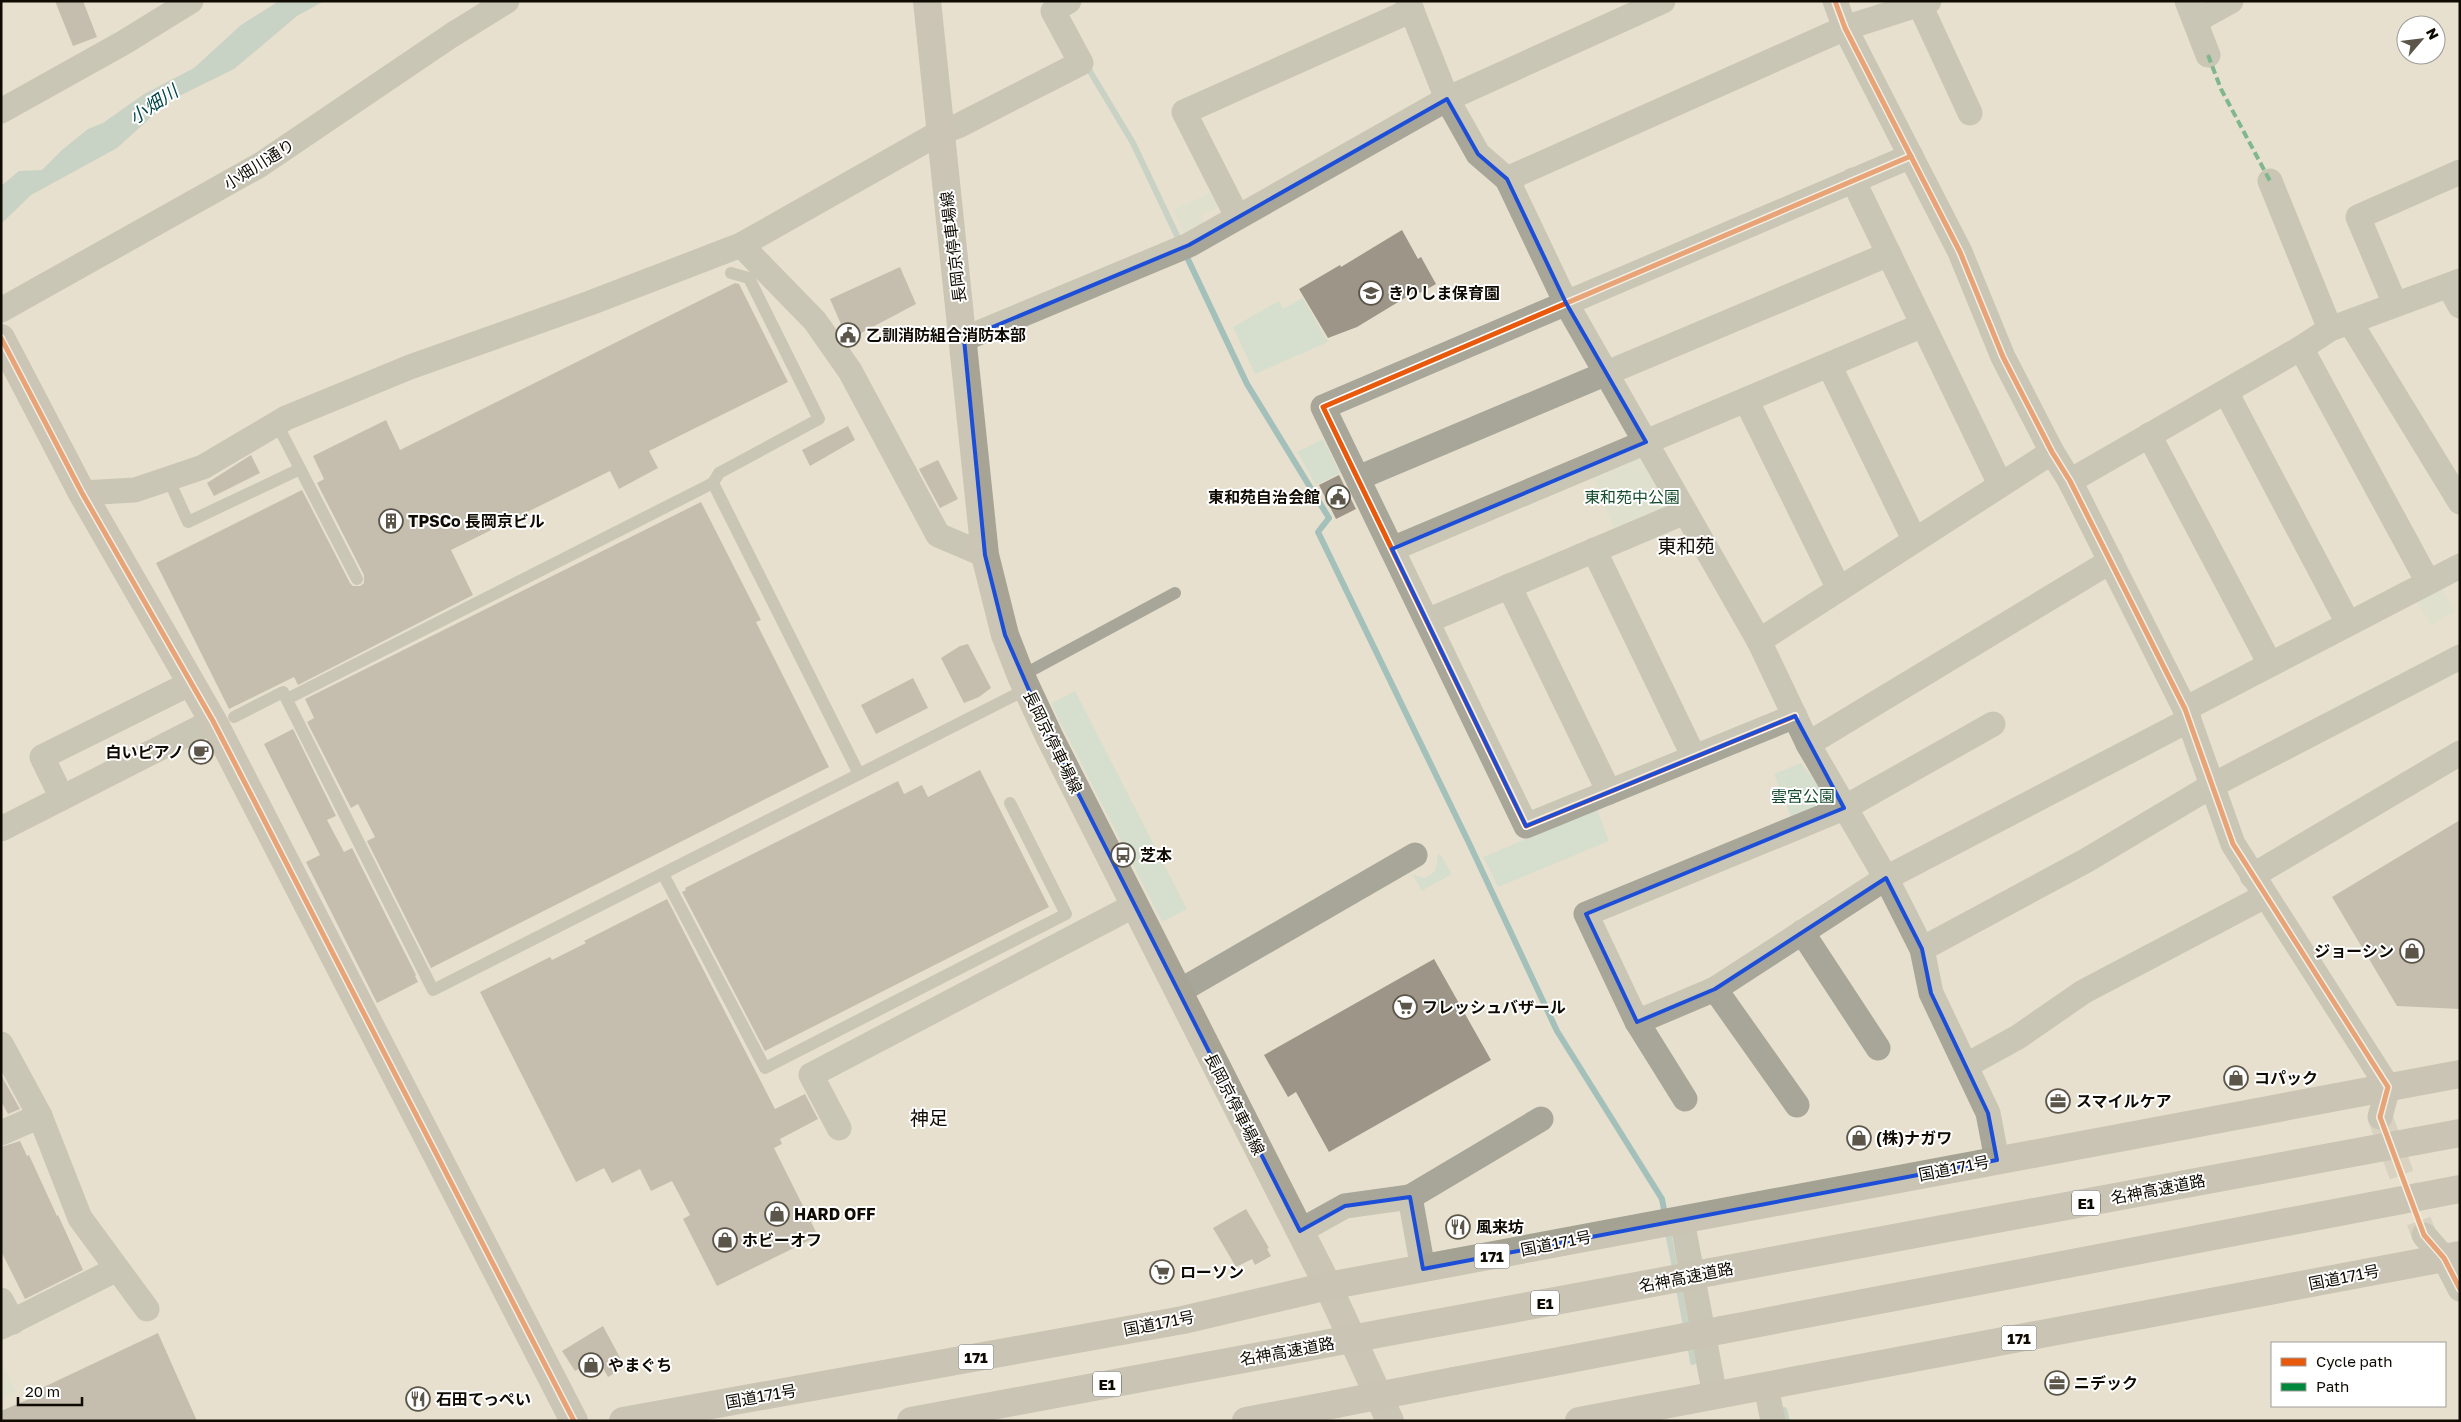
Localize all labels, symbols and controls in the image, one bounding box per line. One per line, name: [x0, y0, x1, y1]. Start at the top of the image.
north arrow: [2396, 15, 2446, 65]
text: N: [2423, 25, 2443, 42]
water label: 小畑川: [124, 79, 183, 128]
street label: 小畑川通り: [220, 134, 298, 194]
street label: 長岡京停車場線: [936, 190, 970, 304]
school or university icon: きりしま保育園: [1358, 280, 1384, 306]
place label: きりしま保育園: [1388, 283, 1500, 303]
public building icon: 乙訓消防組合消防本部: [835, 322, 861, 348]
place label: 乙訓消防組合消防本部: [866, 325, 1026, 345]
public building icon: 東和苑自治会館: [1325, 484, 1351, 510]
place label: 東和苑自治会館: [1208, 487, 1320, 507]
park label: 東和苑中公園: [1584, 487, 1680, 507]
building icon: TPSCo 長岡京ビル: [378, 508, 404, 534]
place label: TPSCo 長岡京ビル: [408, 511, 545, 531]
district label: 東和苑: [1657, 534, 1715, 557]
street label: 長岡京停車場線: [1019, 687, 1087, 797]
cafe icon: 白いピアノ: [188, 739, 214, 765]
place label: 白いピアノ: [105, 742, 184, 762]
park label: 雲宮公園: [1771, 786, 1835, 806]
bus stop icon: 芝本: [1110, 842, 1136, 868]
place label: 芝本: [1140, 845, 1172, 865]
shop icon: ジョーシン: [2399, 938, 2425, 964]
place label: ジョーシン: [2314, 941, 2394, 961]
supermarket icon: フレッシュバザール: [1392, 994, 1418, 1020]
place label: フレッシュバザール: [1422, 997, 1566, 1017]
street label: 長岡京停車場線: [1201, 1050, 1269, 1158]
shop icon: コパック: [2223, 1065, 2249, 1091]
place label: コパック: [2254, 1068, 2318, 1088]
office icon: スマイルケア: [2045, 1088, 2071, 1114]
place label: スマイルケア: [2076, 1091, 2172, 1111]
district label: 神足: [910, 1106, 948, 1129]
shop icon: (株)ナガワ: [1846, 1125, 1872, 1151]
place label: (株)ナガワ: [1876, 1128, 1952, 1148]
street label: 国道171号: [1917, 1151, 1991, 1185]
street label: 名神高速道路: [2109, 1170, 2207, 1208]
road number: E1: [2072, 1190, 2100, 1216]
shop icon: HARD OFF: [764, 1201, 790, 1227]
place label: HARD OFF: [794, 1204, 876, 1224]
restaurant icon: 風来坊: [1445, 1214, 1471, 1240]
place label: 風来坊: [1476, 1217, 1524, 1237]
street label: 国道171号: [1519, 1226, 1593, 1260]
shop icon: ホビーオフ: [712, 1227, 738, 1253]
place label: ホビーオフ: [742, 1230, 822, 1250]
road number: 171: [1474, 1244, 1510, 1268]
street label: 名神高速道路: [1637, 1258, 1735, 1296]
supermarket icon: ローソン: [1149, 1259, 1175, 1285]
street label: 国道171号: [2307, 1260, 2381, 1294]
place label: ローソン: [1180, 1262, 1244, 1282]
road number: E1: [1531, 1290, 1559, 1316]
street label: 国道171号: [1122, 1306, 1196, 1340]
road number: 171: [2002, 1326, 2036, 1350]
street label: 名神高速道路: [1238, 1333, 1336, 1369]
legend: [2271, 1342, 2446, 1407]
road number: 171: [958, 1344, 994, 1370]
shop icon: やまぐち: [578, 1352, 604, 1378]
text: Cycle path: [2316, 1352, 2392, 1370]
place label: やまぐち: [608, 1355, 672, 1375]
office icon: ニデック: [2044, 1370, 2070, 1396]
road number: E1: [1093, 1372, 1121, 1396]
place label: ニデック: [2074, 1373, 2138, 1393]
scale bar: [18, 1374, 81, 1406]
text: Path: [2316, 1377, 2349, 1395]
street label: 国道171号: [724, 1380, 798, 1412]
text: 20 m: [25, 1382, 60, 1400]
restaurant icon: 石田てっぺい: [405, 1386, 431, 1412]
place label: 石田てっぺい: [436, 1389, 531, 1409]

